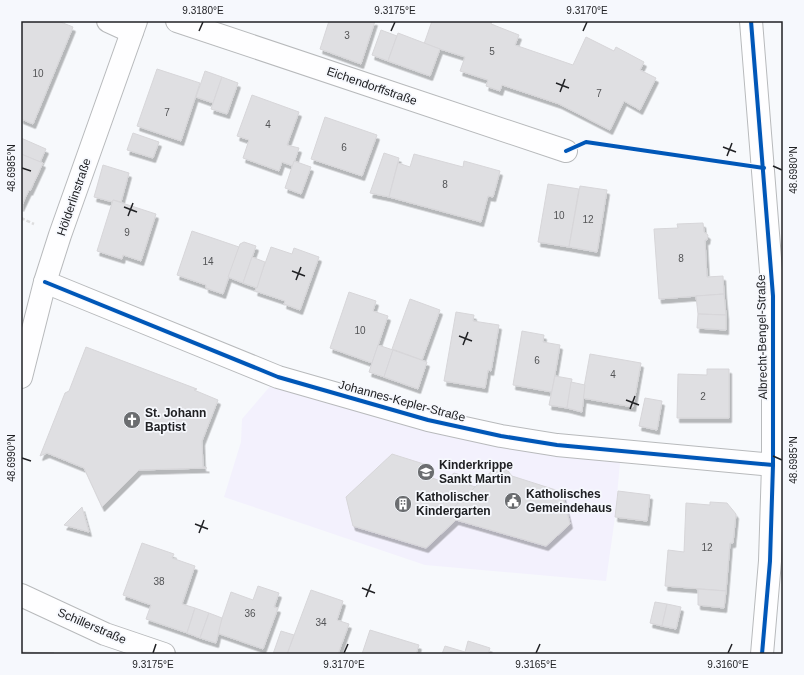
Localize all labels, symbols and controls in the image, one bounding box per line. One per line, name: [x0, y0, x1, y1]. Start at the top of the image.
text: 9.3180°E: [182, 5, 224, 16]
text: 9.3175°E: [374, 5, 416, 16]
text: 9.3170°E: [566, 5, 608, 16]
house number: 3: [344, 30, 350, 41]
house number: 5: [489, 46, 495, 57]
street label: Eichendorffstraße: [325, 64, 419, 108]
house number: 10: [32, 68, 44, 79]
house number: 7: [596, 88, 602, 99]
house number: 7: [164, 107, 170, 118]
house number: 4: [265, 119, 271, 130]
house number: 6: [341, 142, 347, 153]
text: 48.6985°N: [6, 144, 17, 192]
text: 48.6980°N: [788, 146, 799, 194]
street label: Hölderlinstraße: [54, 156, 94, 238]
house number: 8: [442, 179, 448, 190]
house number: 10: [553, 210, 565, 221]
house number: 12: [582, 214, 594, 225]
house number: 9: [124, 227, 130, 238]
house number: 8: [678, 253, 684, 264]
house number: 14: [202, 256, 214, 267]
street label: Albrecht-Bengel-Straße: [754, 274, 770, 400]
house number: 10: [354, 325, 366, 336]
house number: 6: [534, 355, 540, 366]
house number: 4: [610, 369, 616, 380]
street label: Johannes-Kepler-Straße: [337, 377, 467, 425]
house number: 2: [700, 391, 706, 402]
place label: St. Johann Baptist: [145, 406, 206, 434]
church icon: St. Johann Baptist: [122, 410, 142, 430]
text: 48.6990°N: [6, 434, 17, 482]
text: 48.6985°N: [788, 436, 799, 484]
place label: Kinderkrippe Sankt Martin: [439, 458, 513, 486]
school or university icon: Kinderkrippe Sankt Martin: [416, 462, 436, 482]
place label: Katholisches Gemeindehaus: [526, 487, 612, 515]
place label: Katholischer Kindergarten: [416, 490, 491, 518]
public building icon: Katholisches Gemeindehaus: [503, 491, 523, 511]
building icon: Katholischer Kindergarten: [393, 494, 413, 514]
house number: 12: [701, 542, 713, 553]
house number: 38: [153, 576, 165, 587]
street label: Schillerstraße: [56, 605, 129, 647]
house number: 36: [244, 608, 256, 619]
house number: 34: [315, 617, 327, 628]
text: 9.3175°E: [132, 659, 174, 670]
text: 9.3170°E: [323, 659, 365, 670]
text: 9.3165°E: [515, 659, 557, 670]
text: 9.3160°E: [707, 659, 749, 670]

